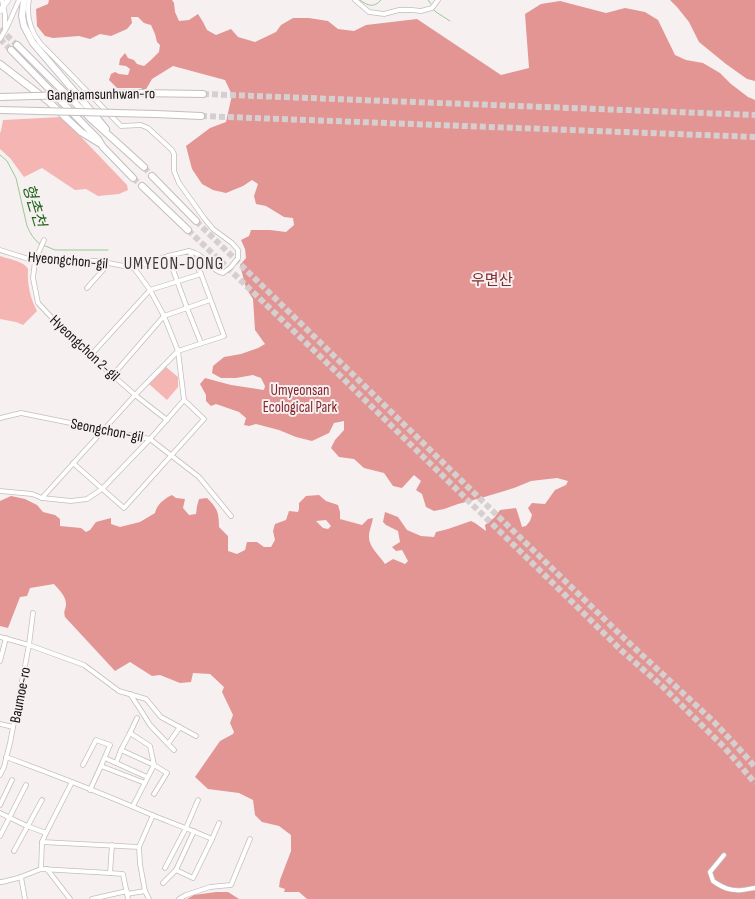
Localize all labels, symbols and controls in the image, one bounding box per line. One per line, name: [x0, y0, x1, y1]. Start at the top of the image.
street label: Gangnamsunhwan-ro: [47, 84, 155, 105]
water label: 형촌천: [18, 182, 50, 232]
street label: Hyeongchon-gil: [27, 248, 109, 273]
district label: UMYEON-DONG: [124, 254, 224, 274]
park label: 우면산: [471, 271, 513, 290]
street label: Hyeongchon 2-gil: [46, 311, 124, 386]
park label: Umyeonsan Ecological Park: [263, 381, 338, 417]
street label: Seongchon-gil: [69, 414, 145, 447]
street label: Baumoe-ro: [6, 666, 35, 725]

